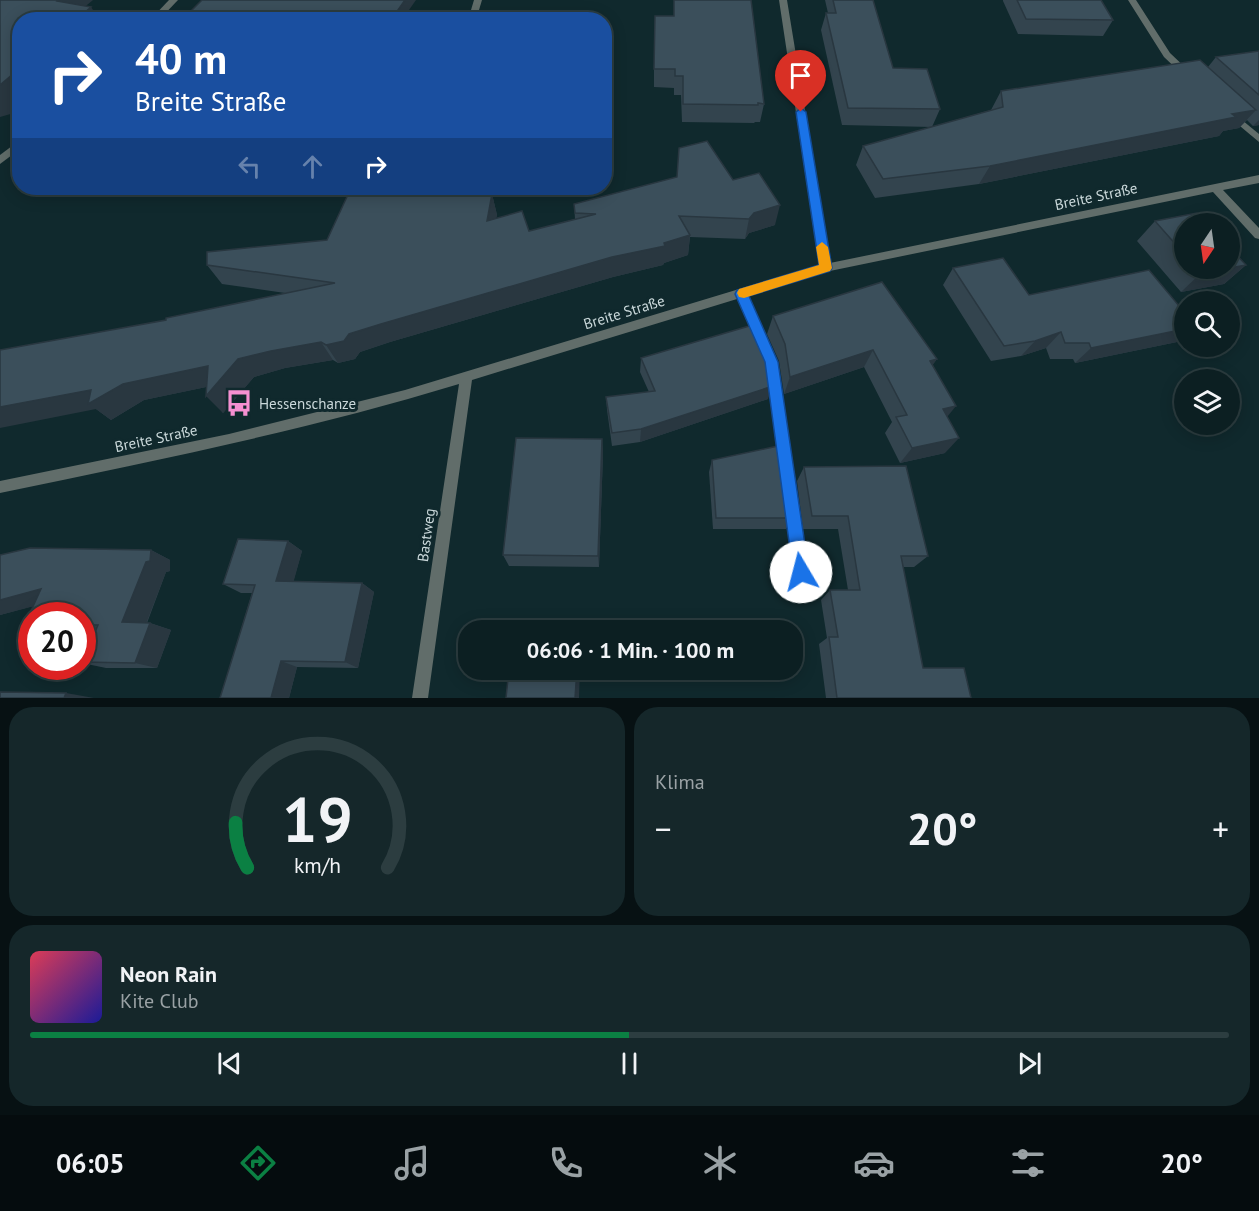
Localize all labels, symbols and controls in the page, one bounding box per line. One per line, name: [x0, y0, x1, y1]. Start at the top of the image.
text: 40 m: [135, 31, 227, 86]
icon: right: [36, 36, 114, 114]
pin: [775, 50, 826, 112]
icon: arrive: [784, 59, 817, 92]
text: Breite Straße: [135, 84, 286, 118]
icon: left: [233, 150, 266, 183]
icon: ahead: [296, 150, 329, 183]
icon: right: [359, 150, 392, 183]
street label: Breite Straße: [1053, 178, 1139, 214]
north arrow: [1174, 213, 1240, 279]
map controls: [1174, 213, 1240, 435]
street label: Breite Straße: [581, 291, 667, 333]
button: search: [1174, 291, 1240, 357]
button: layers: [1174, 369, 1240, 435]
bus stop icon: Hessenschanze: [224, 388, 254, 418]
place label: Hessenschanze: [259, 394, 356, 413]
street label: Breite Straße: [113, 420, 199, 456]
street label: Bastweg: [413, 507, 439, 563]
position arrow: [769, 540, 833, 604]
speed limit sign: 20: [18, 602, 96, 680]
text: 06:06 · 1 Min. · 100 m: [527, 636, 734, 664]
text: Klima: [655, 769, 705, 795]
text: 19: [282, 778, 352, 859]
text: 20°: [907, 799, 977, 857]
text: −: [655, 807, 672, 850]
text: +: [1212, 807, 1229, 850]
text: km/h: [293, 852, 340, 880]
text: Neon Rain: [120, 960, 217, 988]
text: Kite Club: [120, 988, 198, 1014]
icon: previous: [213, 1047, 246, 1080]
icon: pause: [613, 1047, 646, 1080]
icon: next: [1013, 1047, 1046, 1080]
icon: directions: [237, 1142, 279, 1184]
icon: music: [391, 1142, 433, 1184]
icon: phone: [545, 1142, 587, 1184]
icon: climate: [699, 1142, 741, 1184]
icon: car: [853, 1142, 895, 1184]
icon: filters: [1007, 1142, 1049, 1184]
text: 06:05: [56, 1146, 125, 1180]
text: 20°: [1161, 1146, 1203, 1180]

